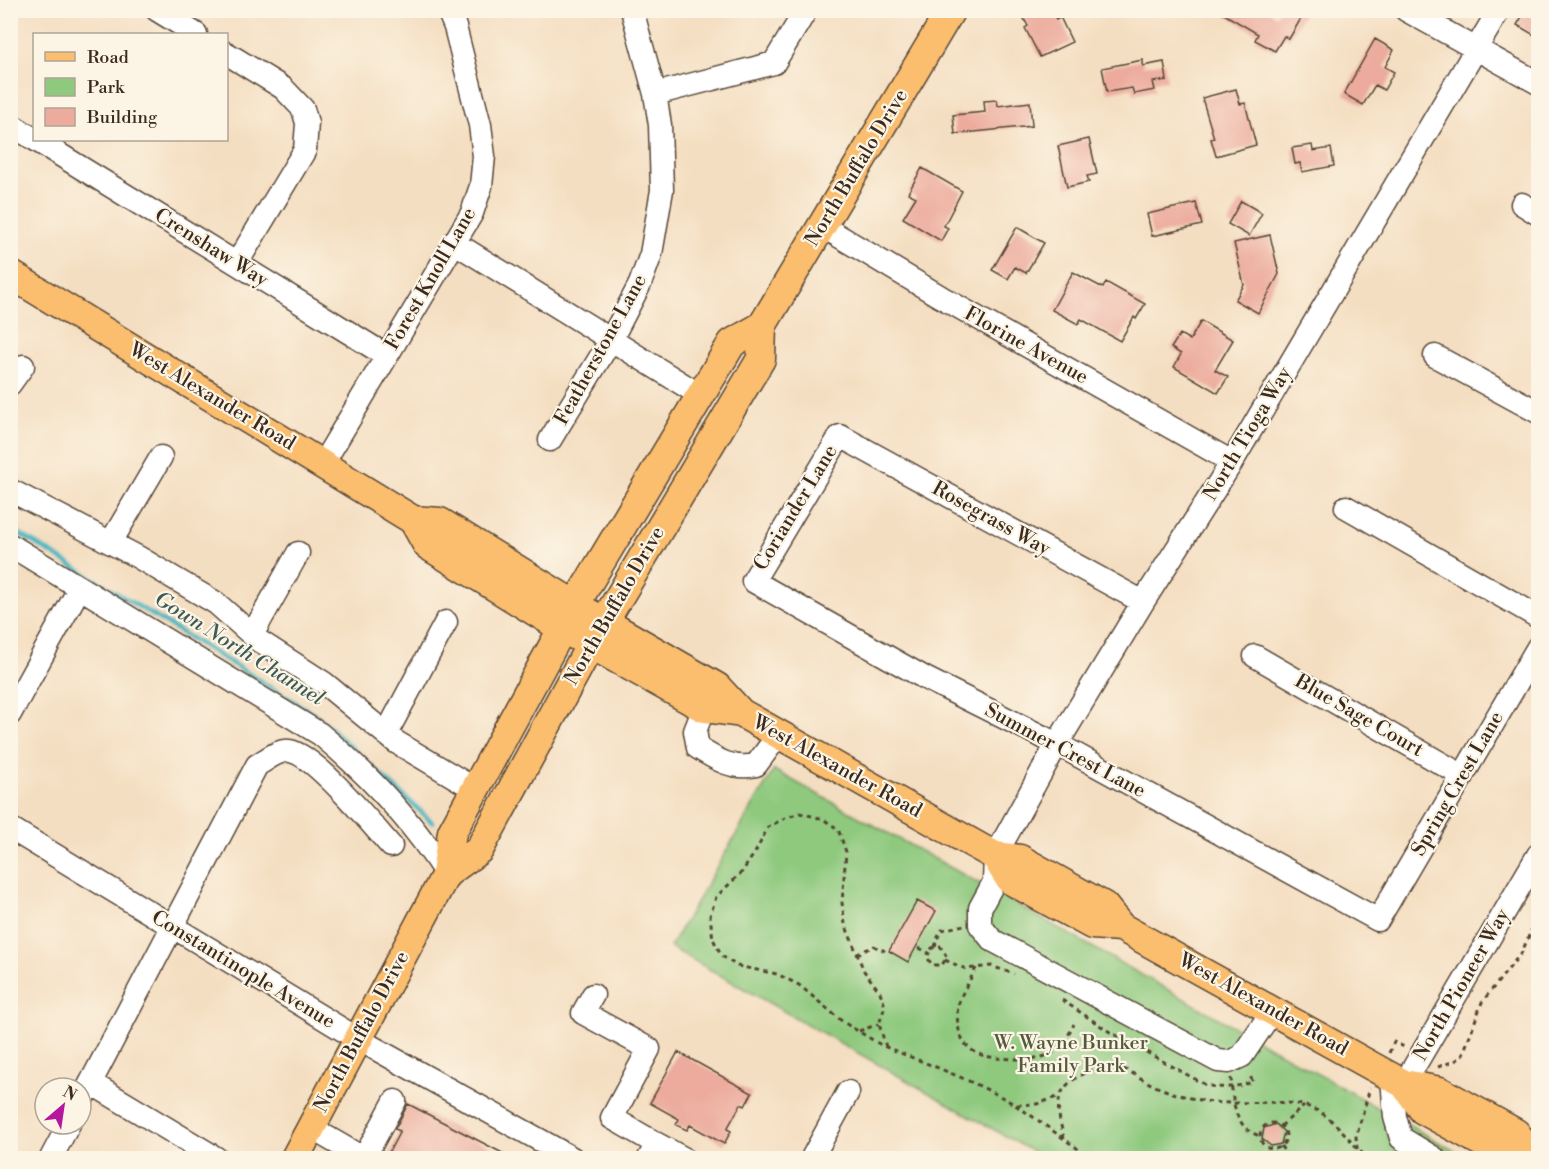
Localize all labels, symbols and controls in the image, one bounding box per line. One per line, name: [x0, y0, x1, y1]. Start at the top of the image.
legend: [33, 33, 228, 141]
text: Road: [87, 46, 130, 69]
text: Park: [87, 76, 126, 99]
street label: North Buffalo Drive: [800, 85, 914, 251]
text: Building: [86, 106, 158, 129]
street label: Crenshaw Way: [150, 203, 273, 293]
street label: Forest Knoll Lane: [380, 203, 482, 355]
street label: Featherstone Lane: [549, 270, 653, 430]
street label: Florine Avenue: [960, 302, 1092, 390]
street label: West Alexander Road: [123, 337, 300, 457]
street label: North Tioga Way: [1198, 362, 1298, 505]
street label: Coriander Lane: [749, 441, 843, 575]
street label: Rosegrass Way: [927, 476, 1055, 562]
street label: North Buffalo Drive: [559, 522, 671, 690]
water label: Gown North Channel: [149, 586, 329, 712]
street label: Blue Sage Court: [1289, 669, 1428, 763]
street label: Summer Crest Lane: [980, 698, 1150, 804]
street label: Spring Crest Lane: [1406, 707, 1510, 861]
street label: West Alexander Road: [747, 710, 927, 824]
street label: North Pioneer Way: [1408, 904, 1516, 1065]
street label: Constantinople Avenue: [147, 905, 339, 1035]
street label: North Buffalo Drive: [309, 947, 415, 1117]
street label: West Alexander Road: [1173, 948, 1353, 1062]
park label: W. Wayne Bunker Family Park: [993, 1031, 1149, 1079]
north arrow: [33, 1076, 93, 1136]
text: N: [59, 1082, 80, 1106]

